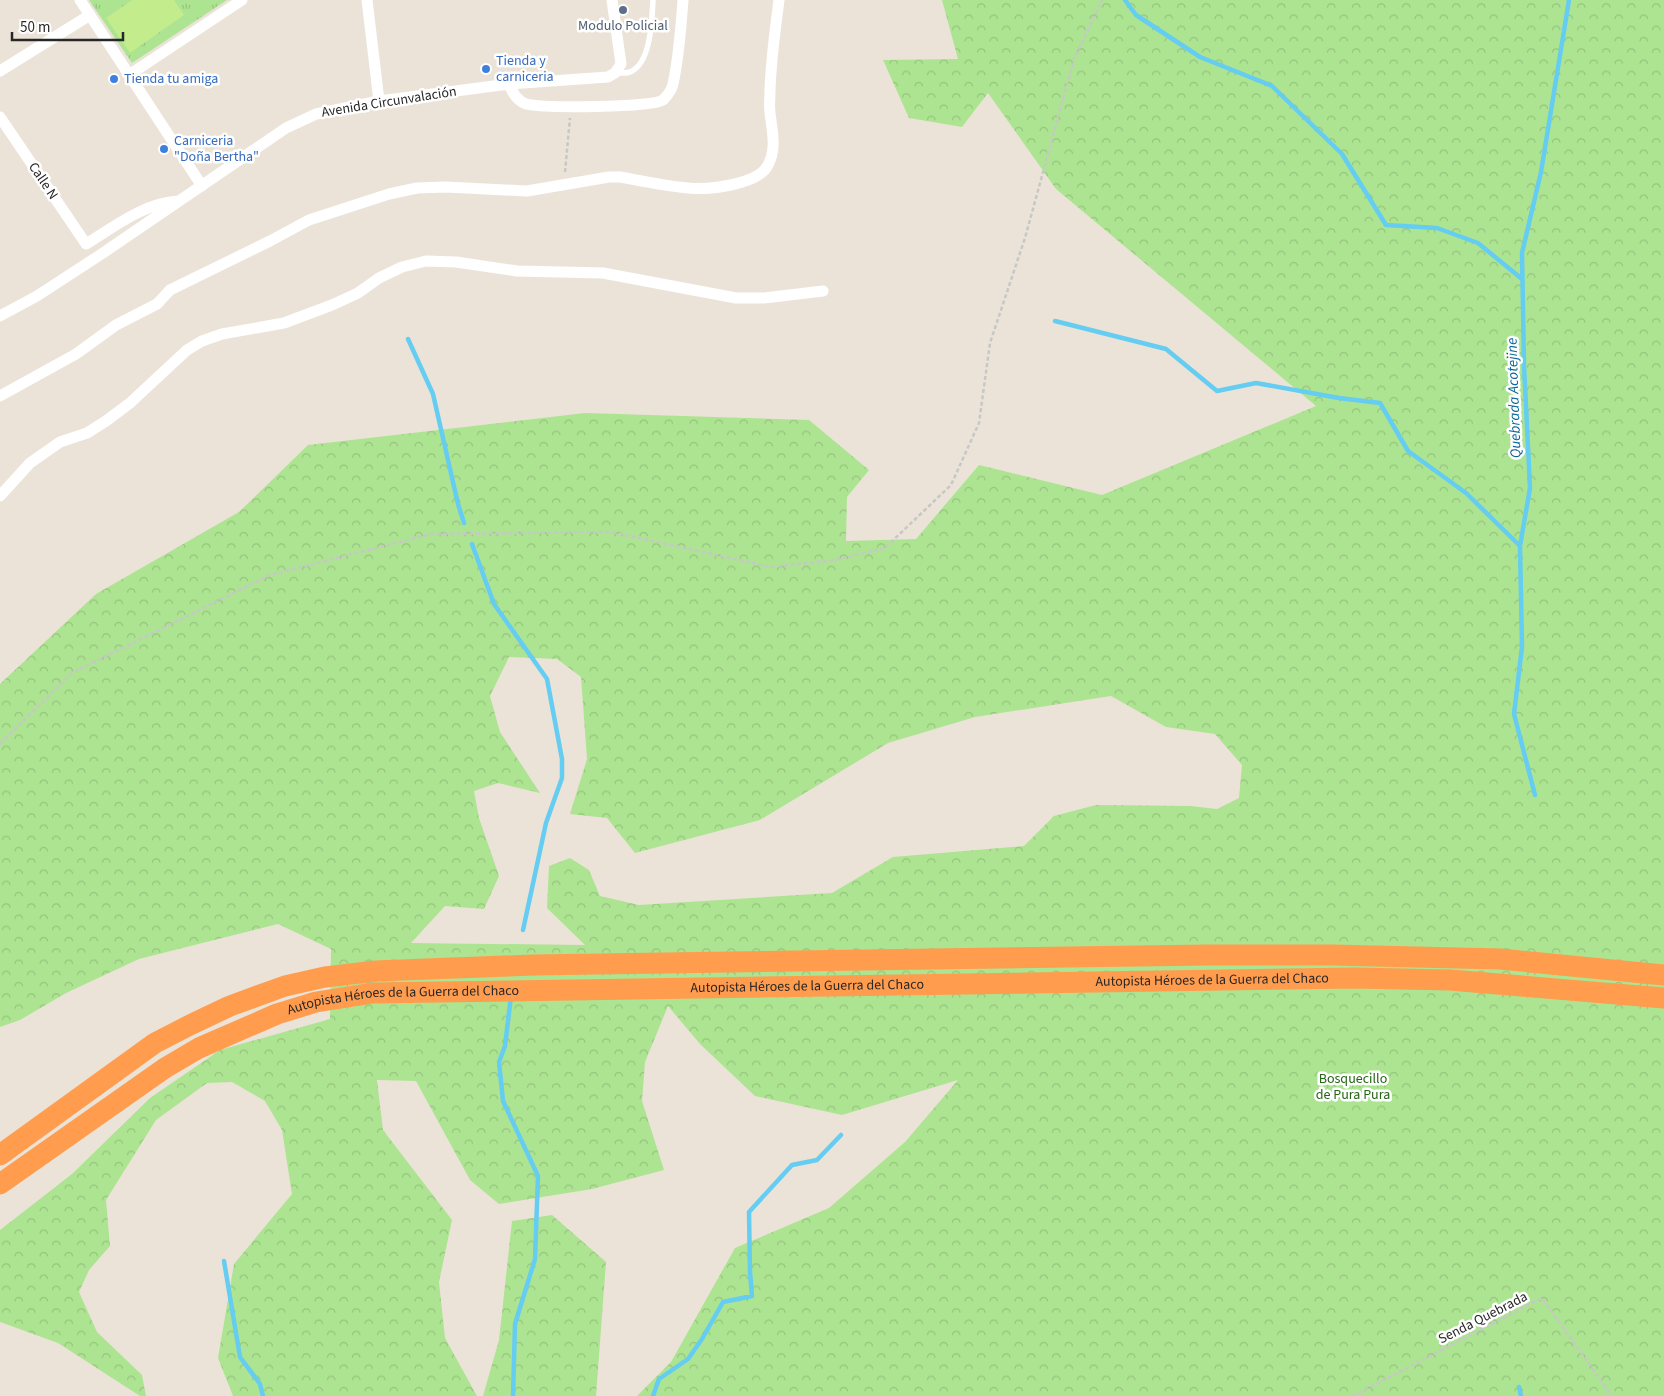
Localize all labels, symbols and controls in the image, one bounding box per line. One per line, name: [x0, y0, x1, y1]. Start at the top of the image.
marker: Modulo Policial: [617, 4, 629, 16]
scale bar: [12, 10, 124, 42]
place label: Modulo Policial: [578, 16, 668, 36]
text: 50 m: [20, 17, 50, 38]
place label: Tienda y carniceria: [496, 51, 554, 87]
marker: Tienda y carniceria: [480, 63, 492, 75]
place label: Tienda tu amiga: [124, 69, 218, 89]
marker: Tienda tu amiga: [108, 73, 120, 85]
street label: Avenida Circunvalación: [320, 81, 458, 123]
place label: Carniceria "Doña Bertha": [174, 131, 259, 167]
marker: Carniceria "Doña Bertha": [158, 143, 170, 155]
street label: Calle N: [23, 158, 63, 204]
water label: Quebrada Acotejine: [1501, 337, 1527, 459]
street label: Autopista Héroes de la Guerra del Chaco: [1095, 968, 1329, 992]
street label: Autopista Héroes de la Guerra del Chaco: [690, 975, 924, 998]
street label: Autopista Héroes de la Guerra del Chaco: [285, 981, 519, 1020]
park label: Bosquecillo de Pura Pura: [1316, 1069, 1390, 1105]
street label: Senda Quebrada: [1435, 1287, 1531, 1349]

